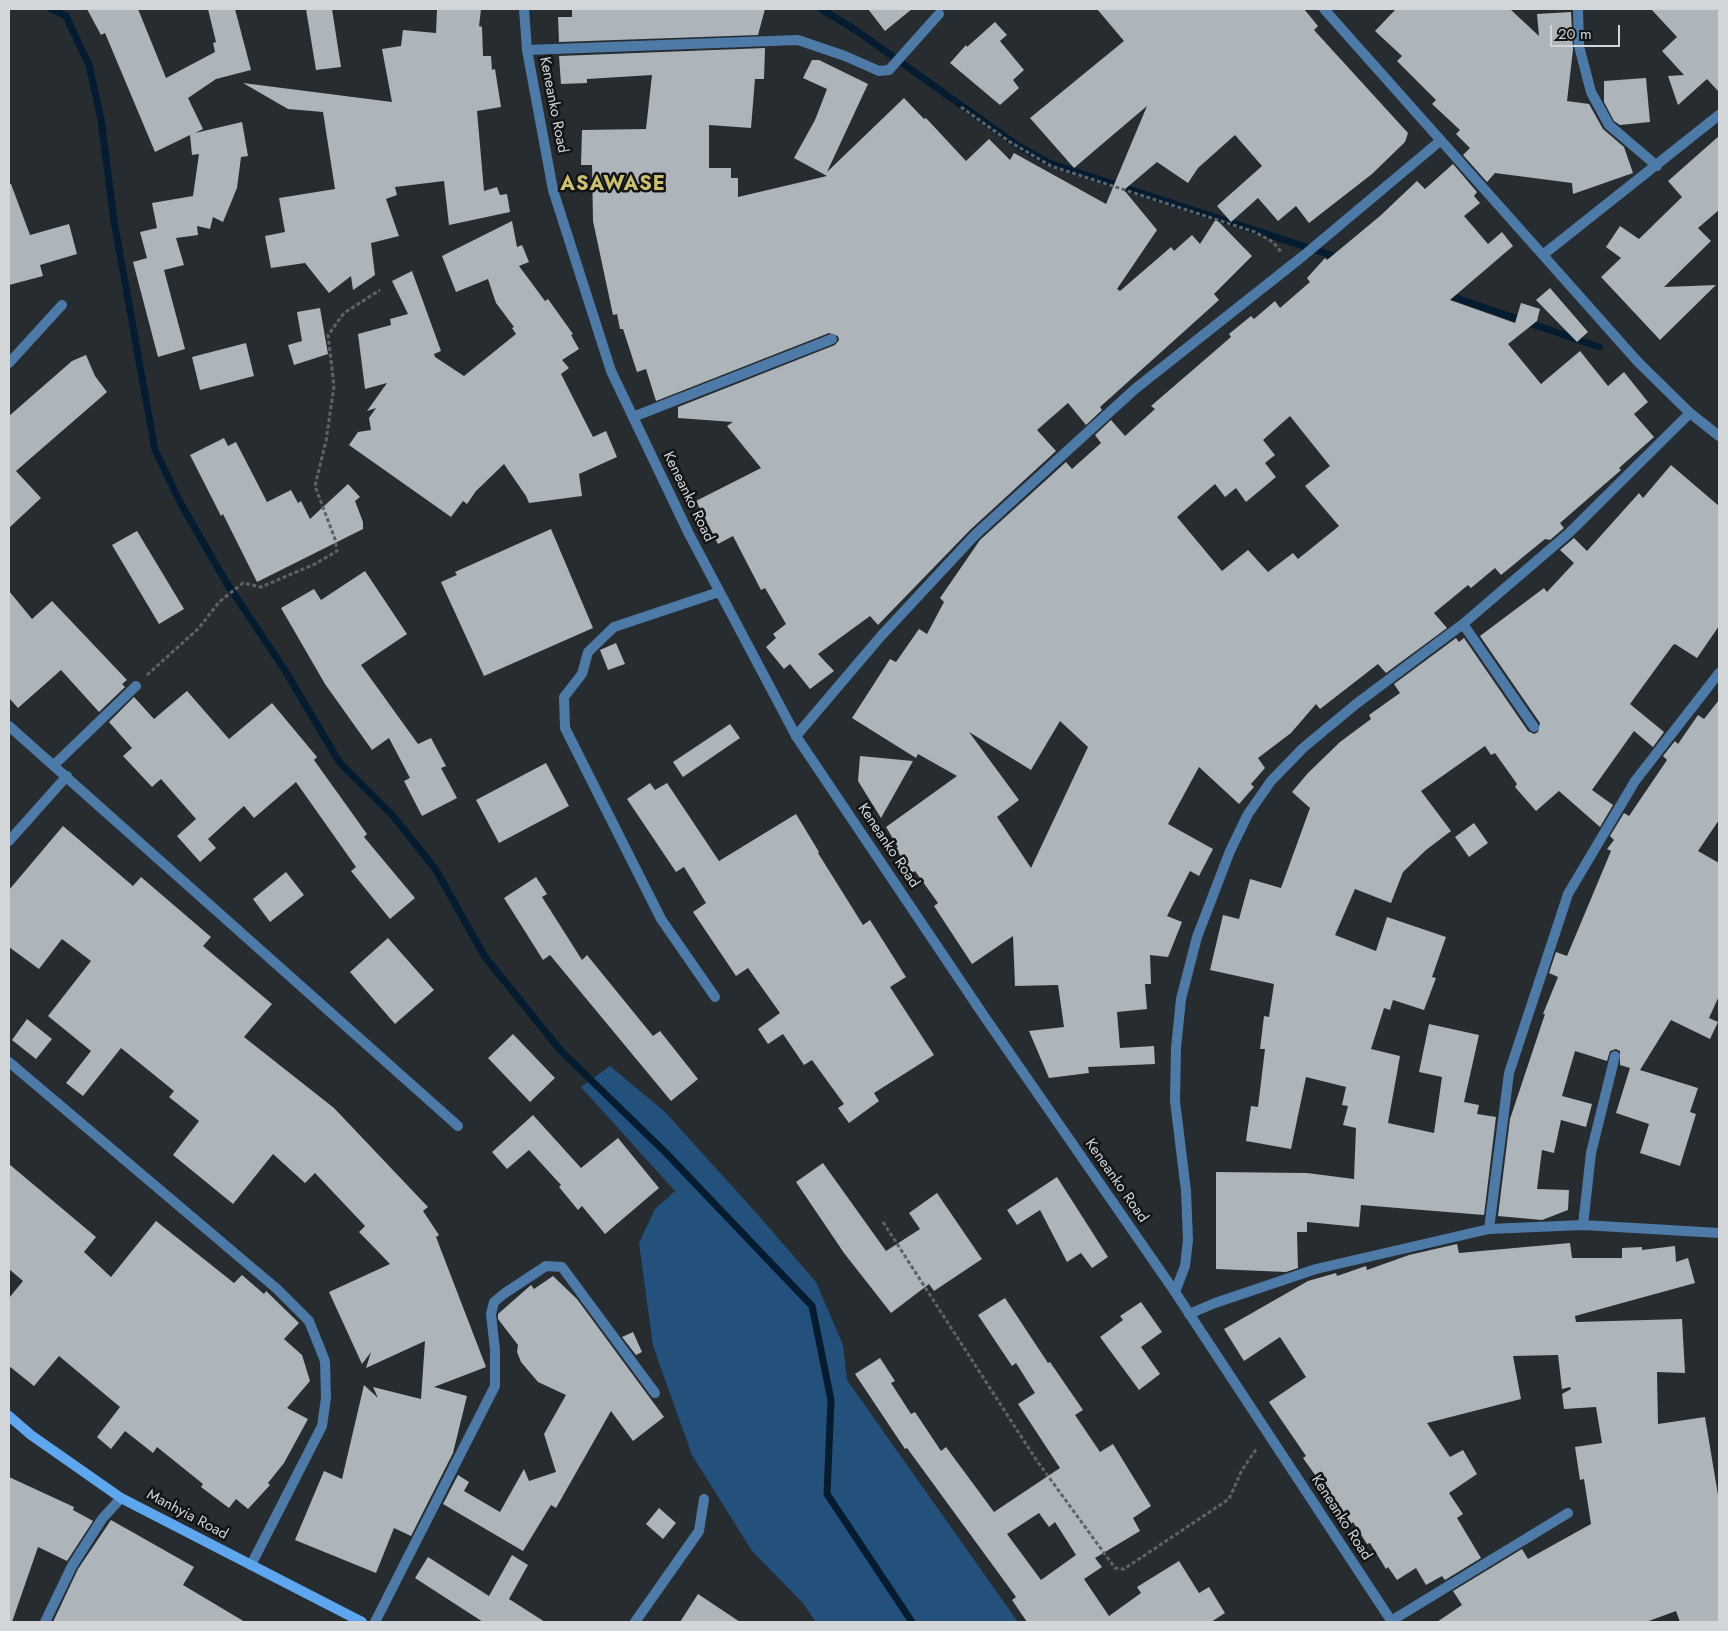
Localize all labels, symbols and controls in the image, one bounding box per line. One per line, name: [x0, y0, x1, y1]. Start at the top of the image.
scale bar: [1553, 15, 1623, 47]
text: 20 m: [1558, 23, 1592, 45]
street label: Keneanko Road: [535, 55, 571, 155]
district label: ASAWASE: [559, 173, 667, 197]
street label: Keneanko Road: [658, 449, 718, 545]
street label: Keneanko Road: [853, 800, 923, 892]
street label: Keneanko Road: [1081, 1136, 1151, 1226]
street label: Keneanko Road: [1307, 1472, 1375, 1564]
street label: Manhyia Road: [143, 1486, 231, 1544]

